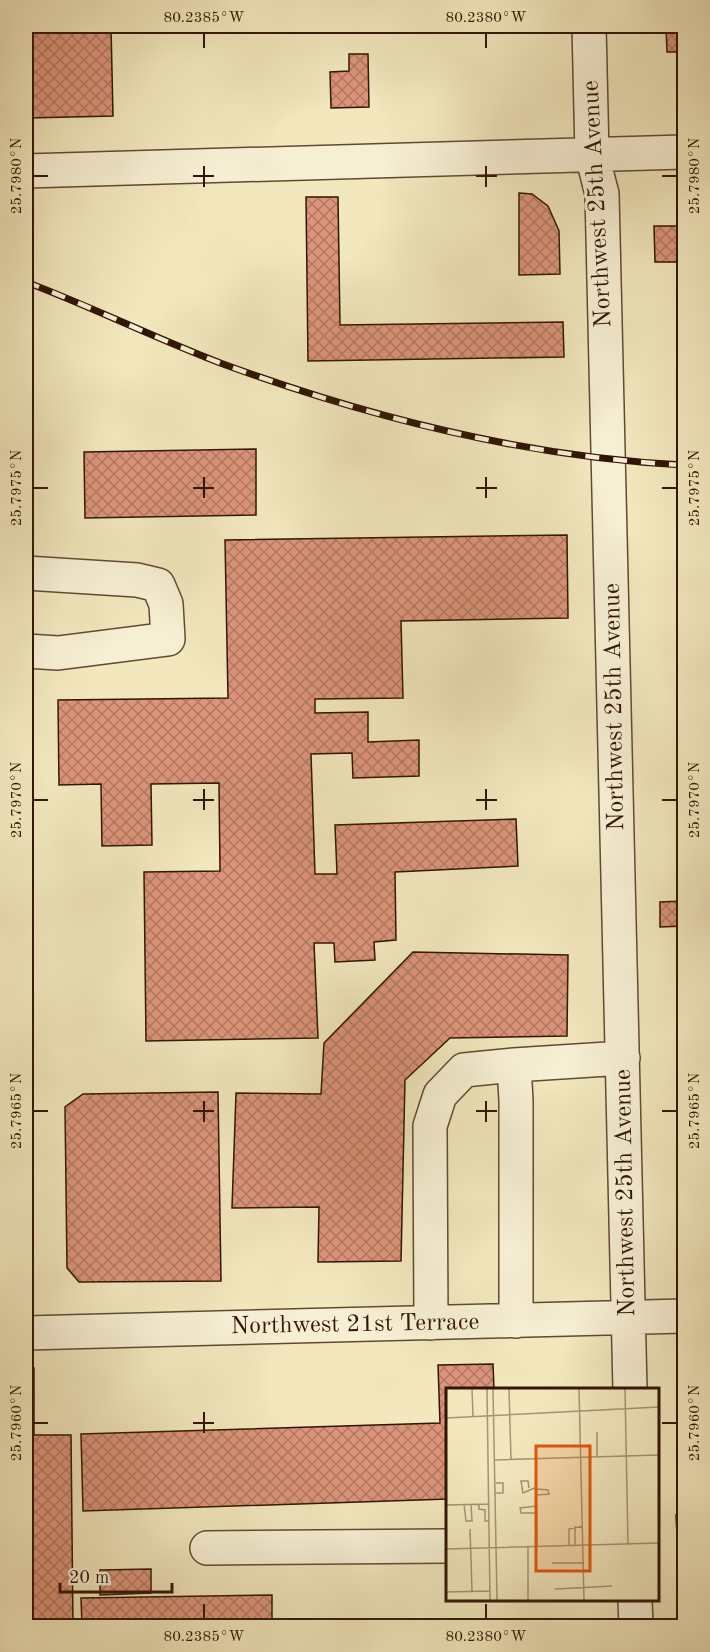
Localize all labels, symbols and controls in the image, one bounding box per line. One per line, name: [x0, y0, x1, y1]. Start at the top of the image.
text: 80.2385°W: [163, 11, 245, 26]
text: 80.2380°W: [445, 11, 527, 26]
street label: Northwest 25th Avenue: [580, 80, 616, 328]
text: 25.7980°N: [10, 137, 25, 214]
text: 25.7980°N: [688, 137, 703, 214]
text: 25.7975°N: [10, 449, 25, 526]
text: 25.7975°N: [688, 449, 703, 526]
street label: Northwest 25th Avenue: [601, 583, 629, 831]
text: 25.7970°N: [10, 761, 25, 838]
text: 25.7970°N: [688, 761, 703, 838]
street label: Northwest 25th Avenue: [612, 1069, 640, 1317]
text: 25.7965°N: [10, 1072, 25, 1149]
text: 25.7965°N: [688, 1072, 703, 1149]
street label: Northwest 21st Terrace: [230, 1311, 480, 1339]
text: 25.7960°N: [10, 1384, 25, 1461]
text: 25.7960°N: [688, 1384, 703, 1461]
inset map: [446, 1388, 659, 1601]
scale bar: [60, 1556, 172, 1594]
text: 20 m: [69, 1569, 109, 1587]
text: 80.2385°W: [163, 1630, 245, 1645]
text: 80.2380°W: [445, 1630, 527, 1645]

